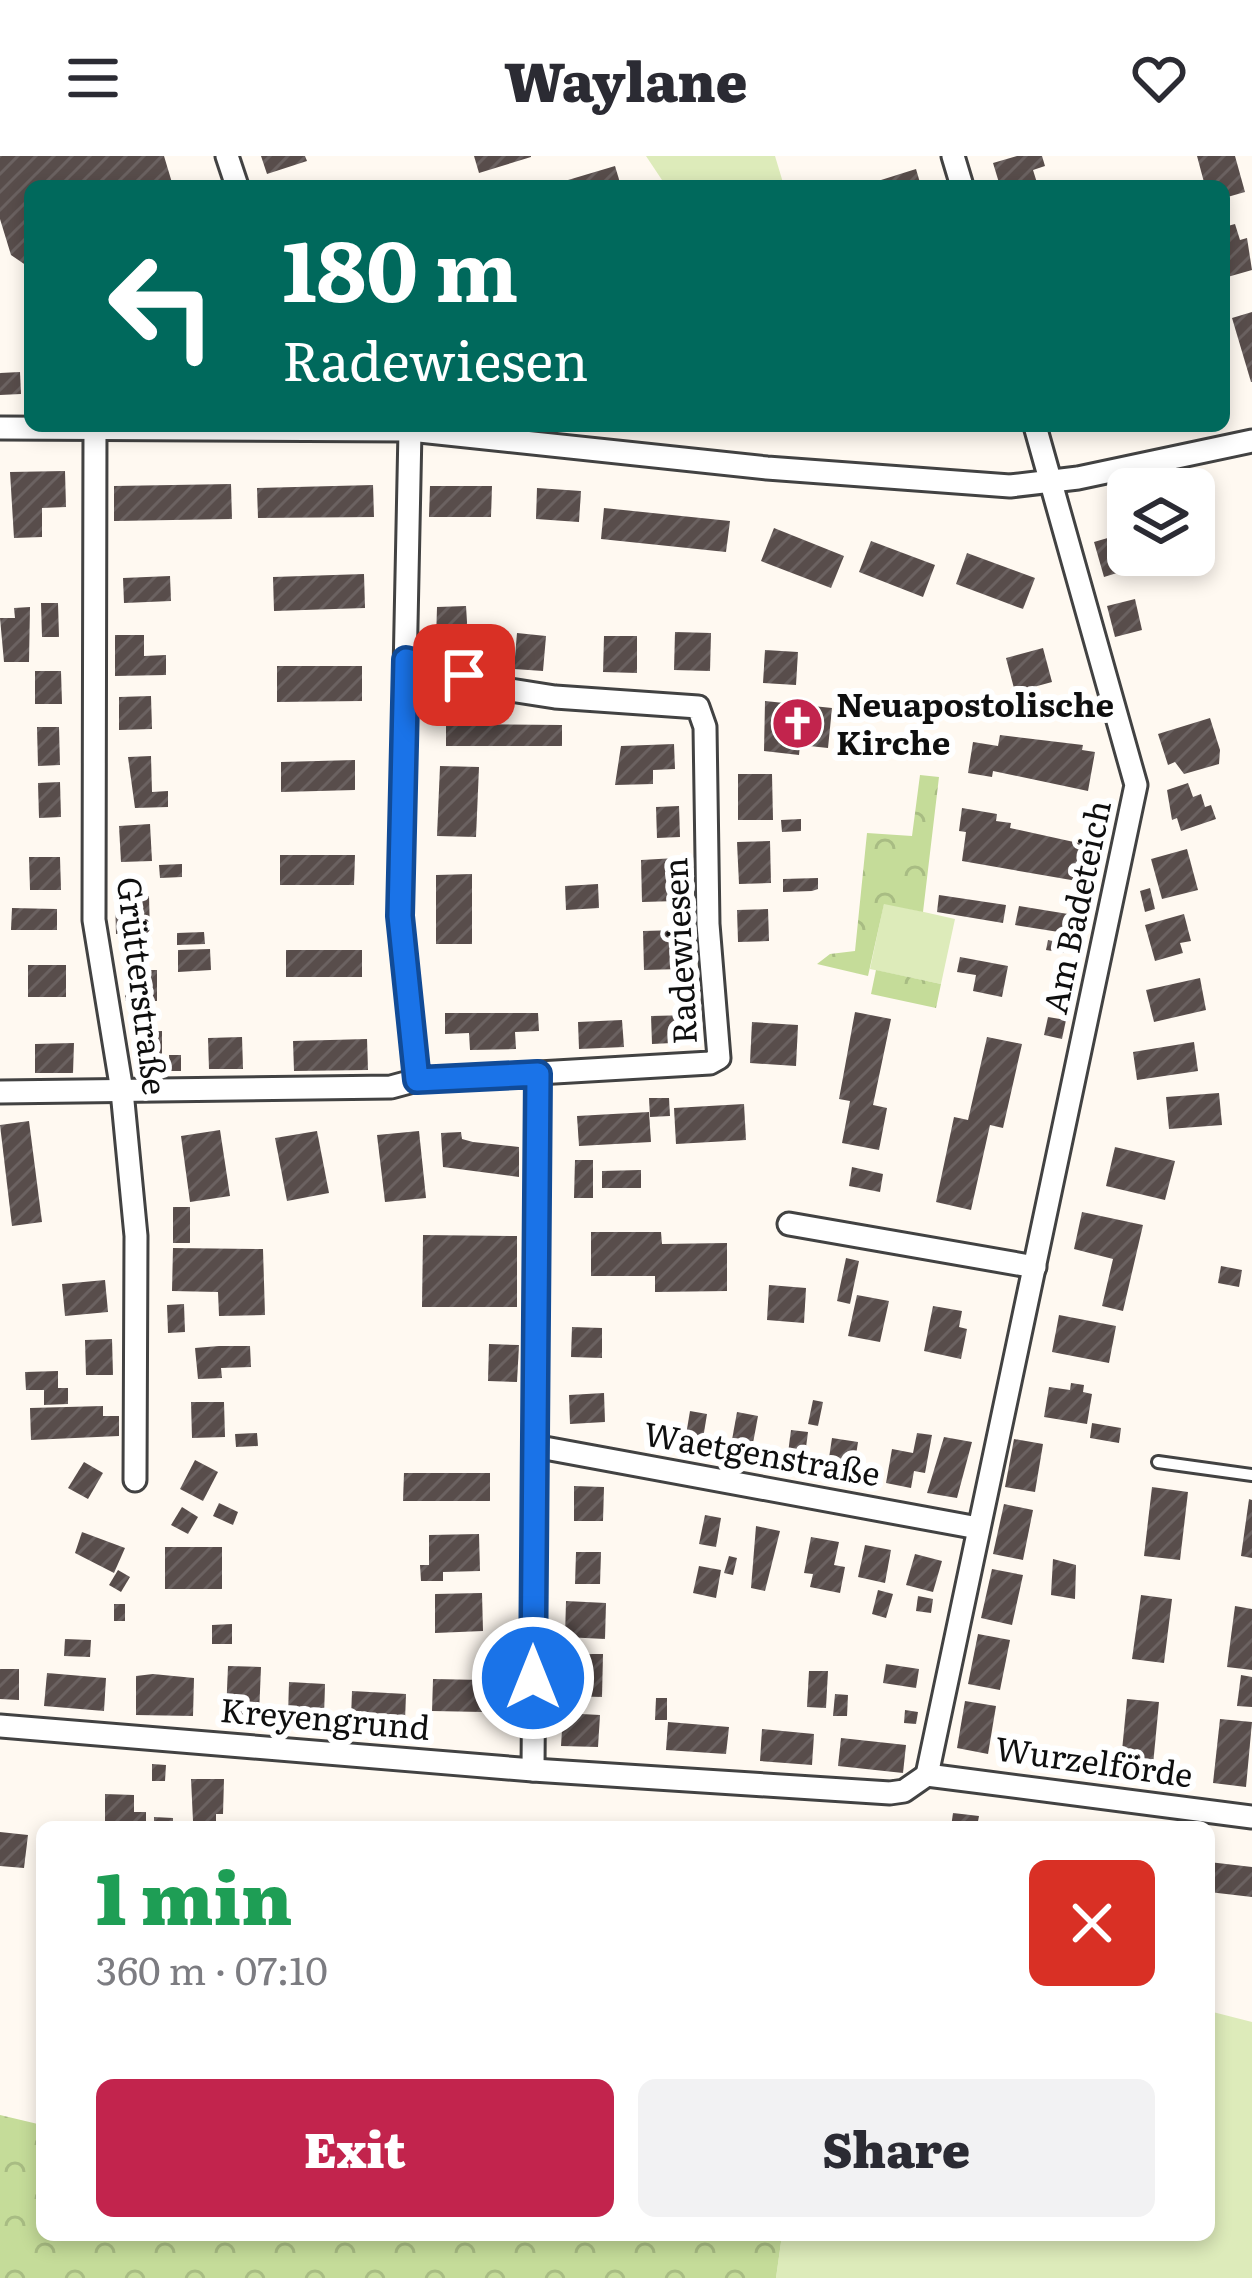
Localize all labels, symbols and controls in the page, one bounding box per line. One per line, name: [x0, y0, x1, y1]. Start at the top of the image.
text: Waylane: [504, 38, 748, 119]
icon: menu: [60, 45, 126, 111]
icon: heart: [1126, 45, 1192, 111]
text: 180 m: [282, 203, 519, 328]
icon: left: [84, 228, 240, 384]
text: Radewiesen: [282, 317, 588, 398]
map controls: [1107, 468, 1215, 576]
button: layers: [1107, 468, 1215, 576]
pin: [413, 624, 515, 726]
icon: arrive: [431, 642, 497, 708]
place label: Neuapostolische Kirche: [836, 678, 1114, 765]
church icon: Neuapostolische Kirche: [769, 696, 825, 752]
street label: Am Badeteich: [1028, 795, 1121, 1018]
street label: Radewiesen: [648, 856, 707, 1046]
street label: Grütterstraße: [107, 874, 182, 1098]
street label: Waetgenstraße: [640, 1407, 884, 1496]
position arrow: [470, 1615, 596, 1741]
street label: Kreyengrund: [218, 1683, 432, 1750]
street label: Wurzelförde: [992, 1721, 1196, 1798]
text: 1 min: [96, 1840, 292, 1947]
button: close: [1029, 1860, 1155, 1986]
text: 360 m · 07:10: [96, 1939, 328, 1997]
button: Exit: [96, 2079, 614, 2217]
button: Share: [638, 2079, 1155, 2217]

